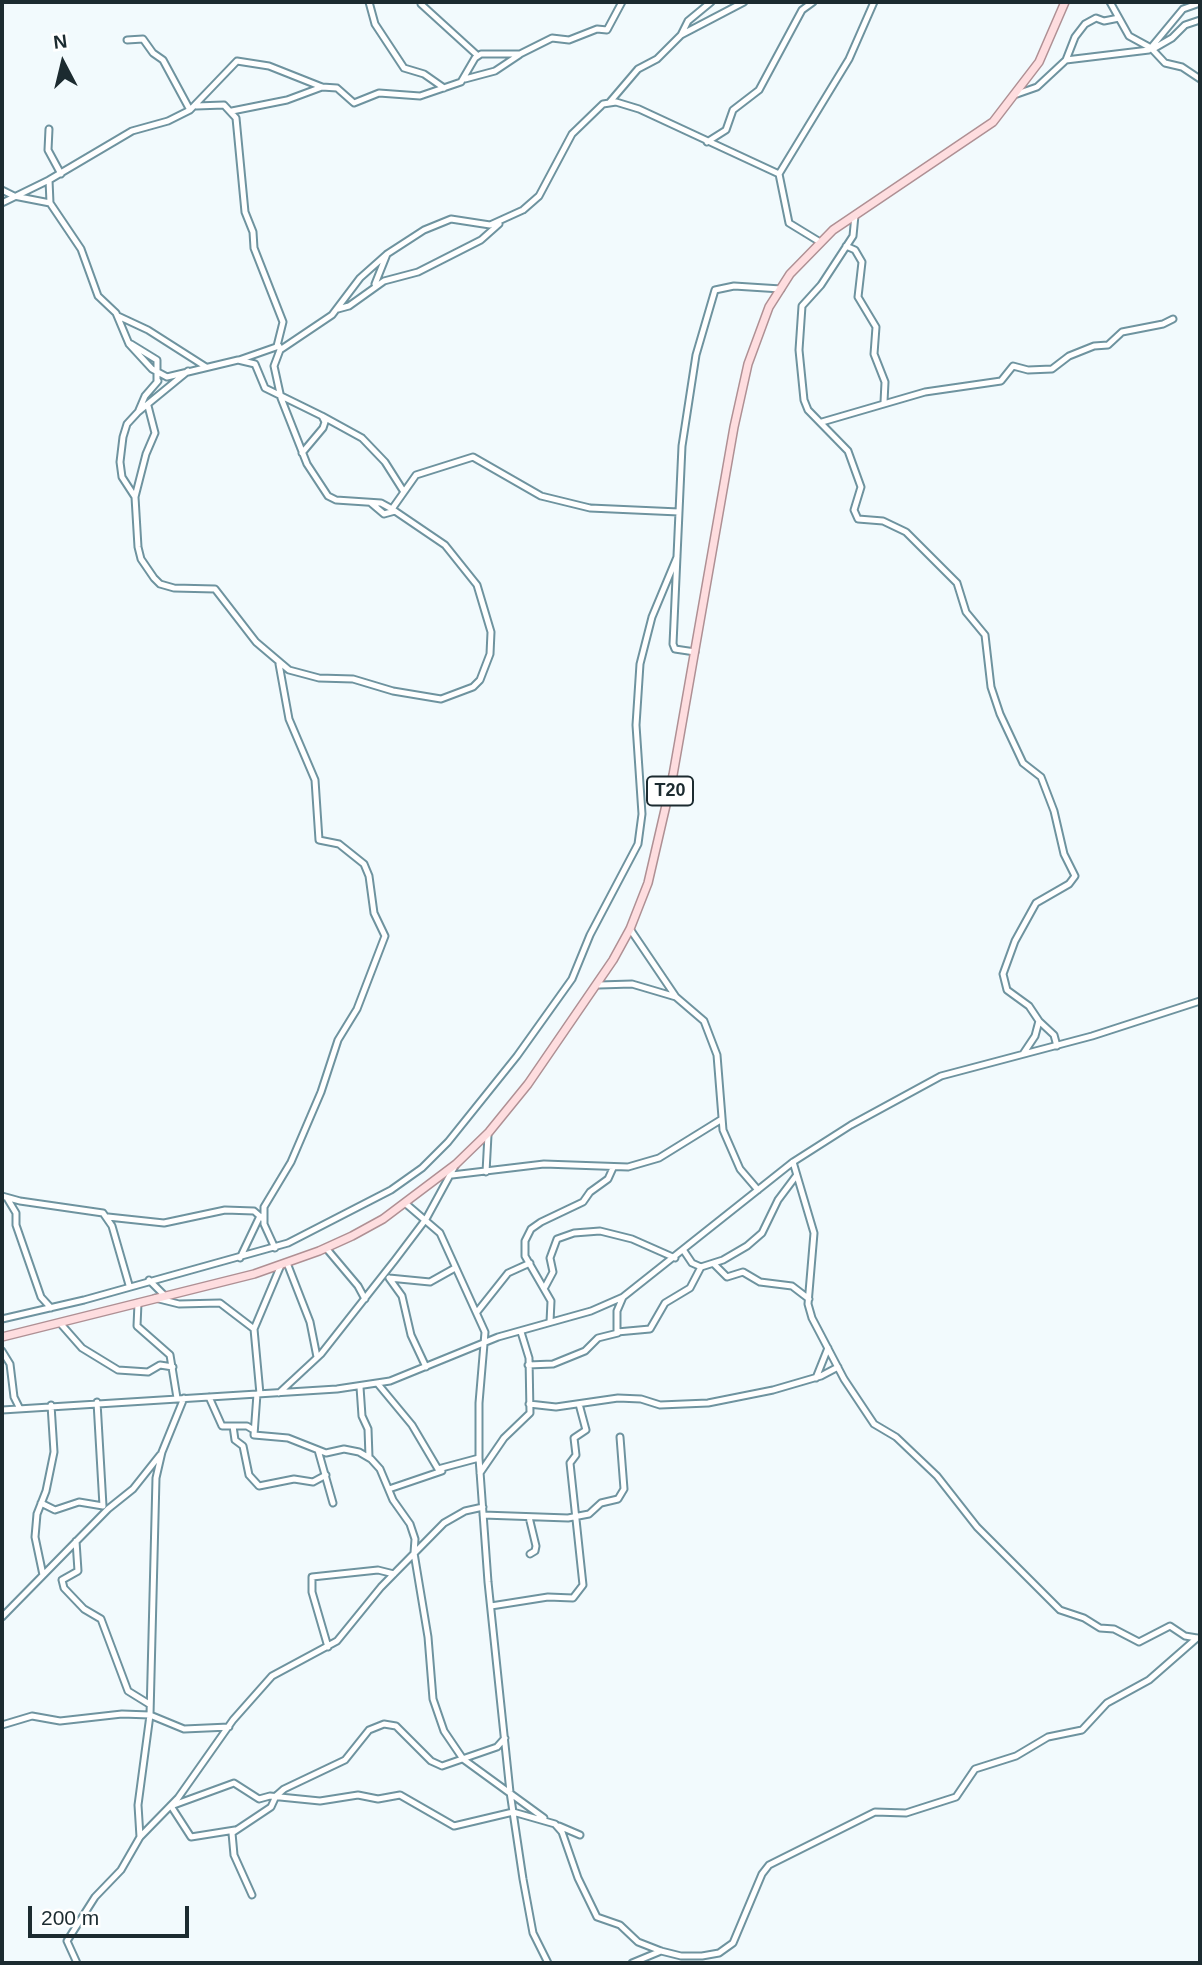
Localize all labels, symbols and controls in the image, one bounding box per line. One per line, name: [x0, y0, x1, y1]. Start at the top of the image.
north arrow: [28, 28, 98, 98]
text: N: [52, 30, 68, 53]
road number: T20: [647, 776, 693, 806]
scale bar: [32, 1892, 192, 1936]
text: 200 m: [41, 1906, 99, 1929]

